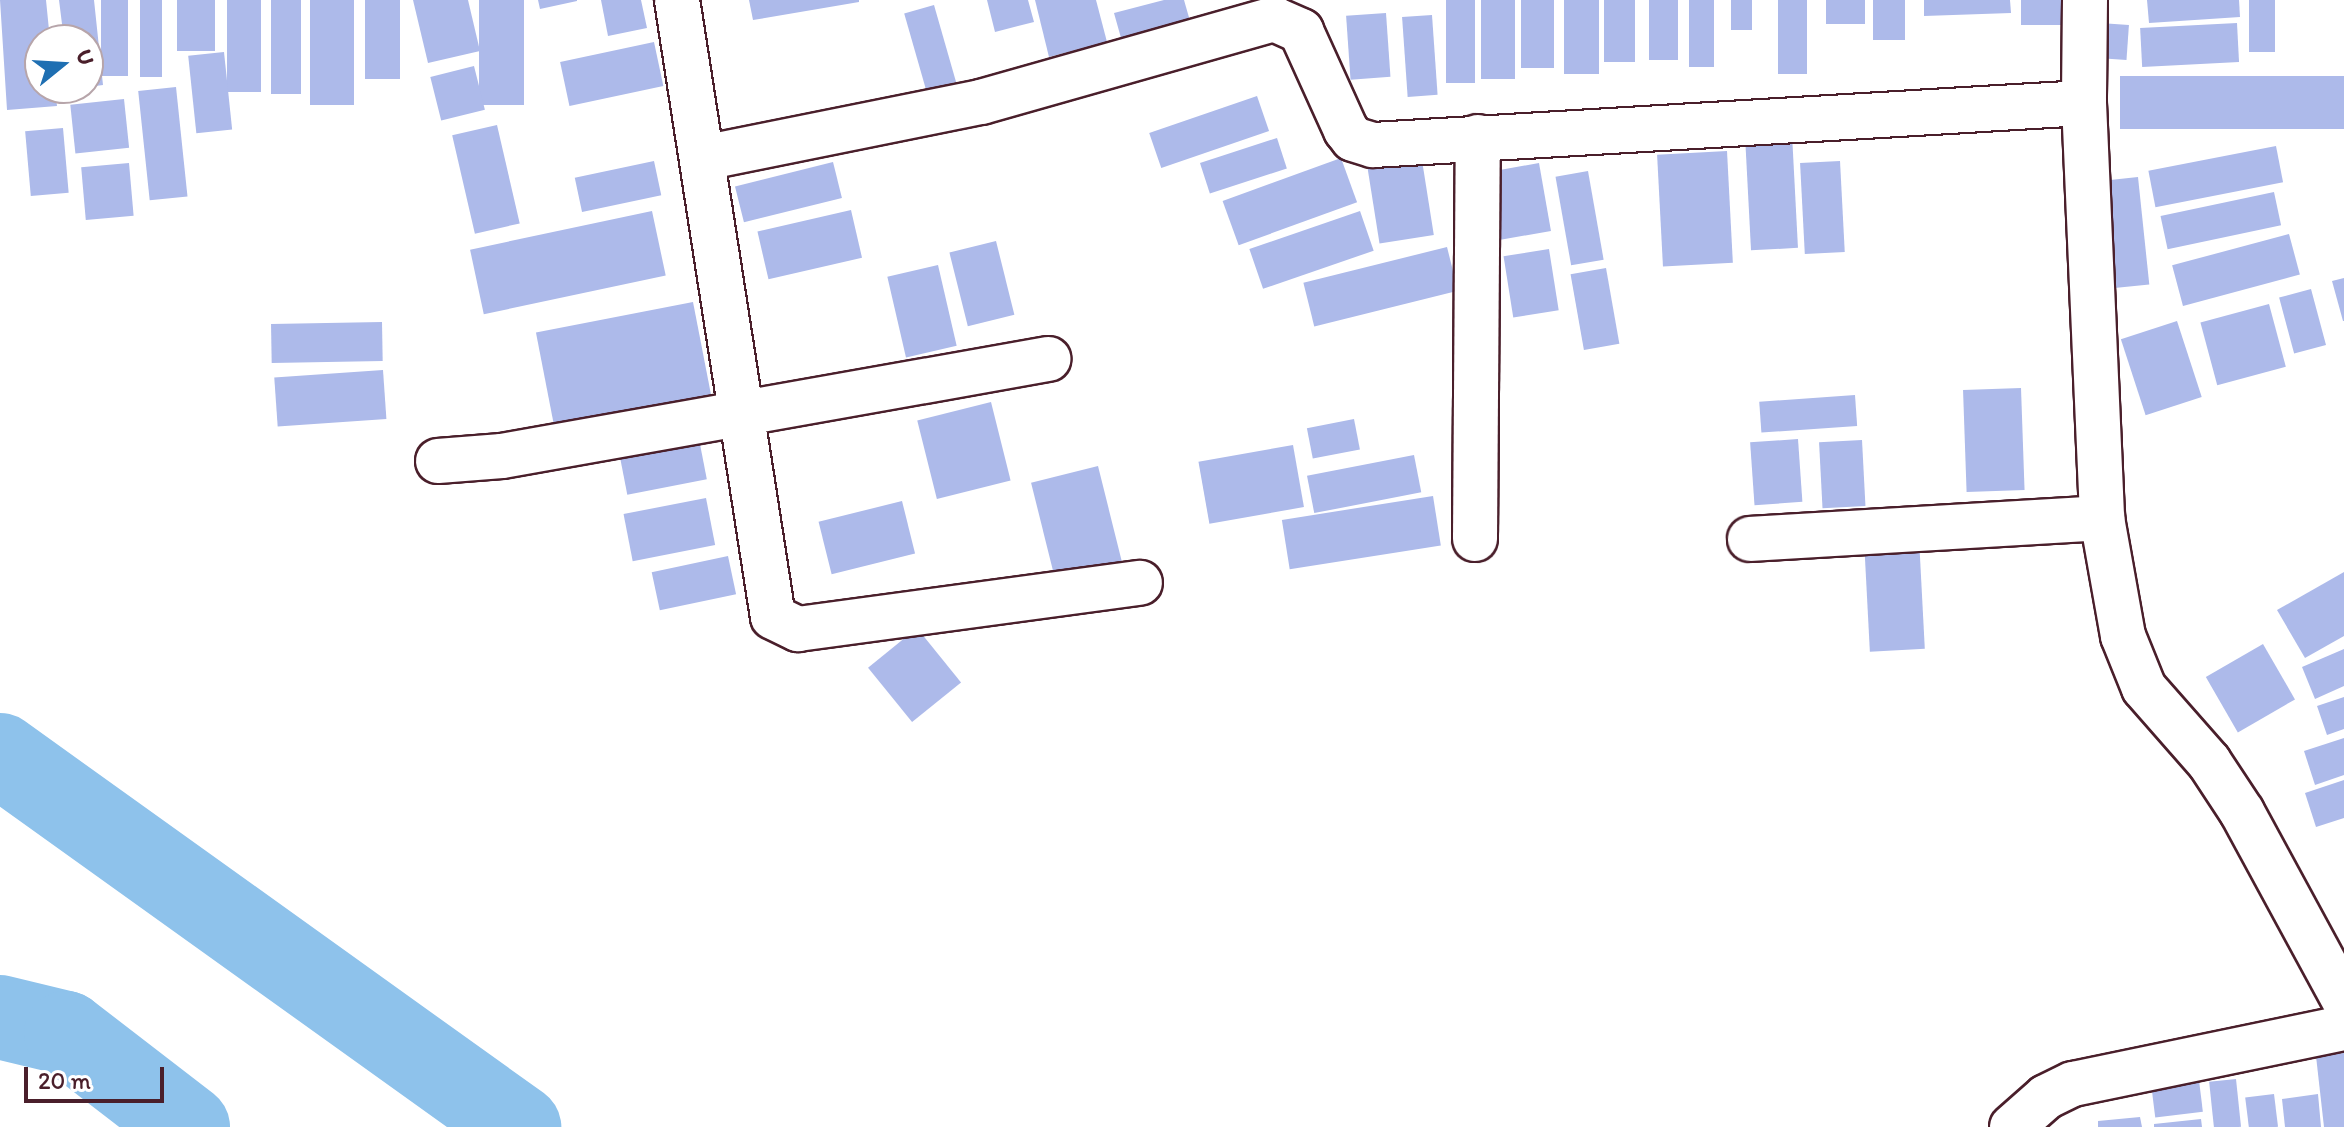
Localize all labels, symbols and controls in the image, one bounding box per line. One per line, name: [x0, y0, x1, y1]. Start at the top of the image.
north arrow: [24, 24, 104, 104]
text: U: [70, 46, 100, 68]
scale bar: [28, 1051, 168, 1101]
text: 20 m: [38, 1066, 91, 1095]

